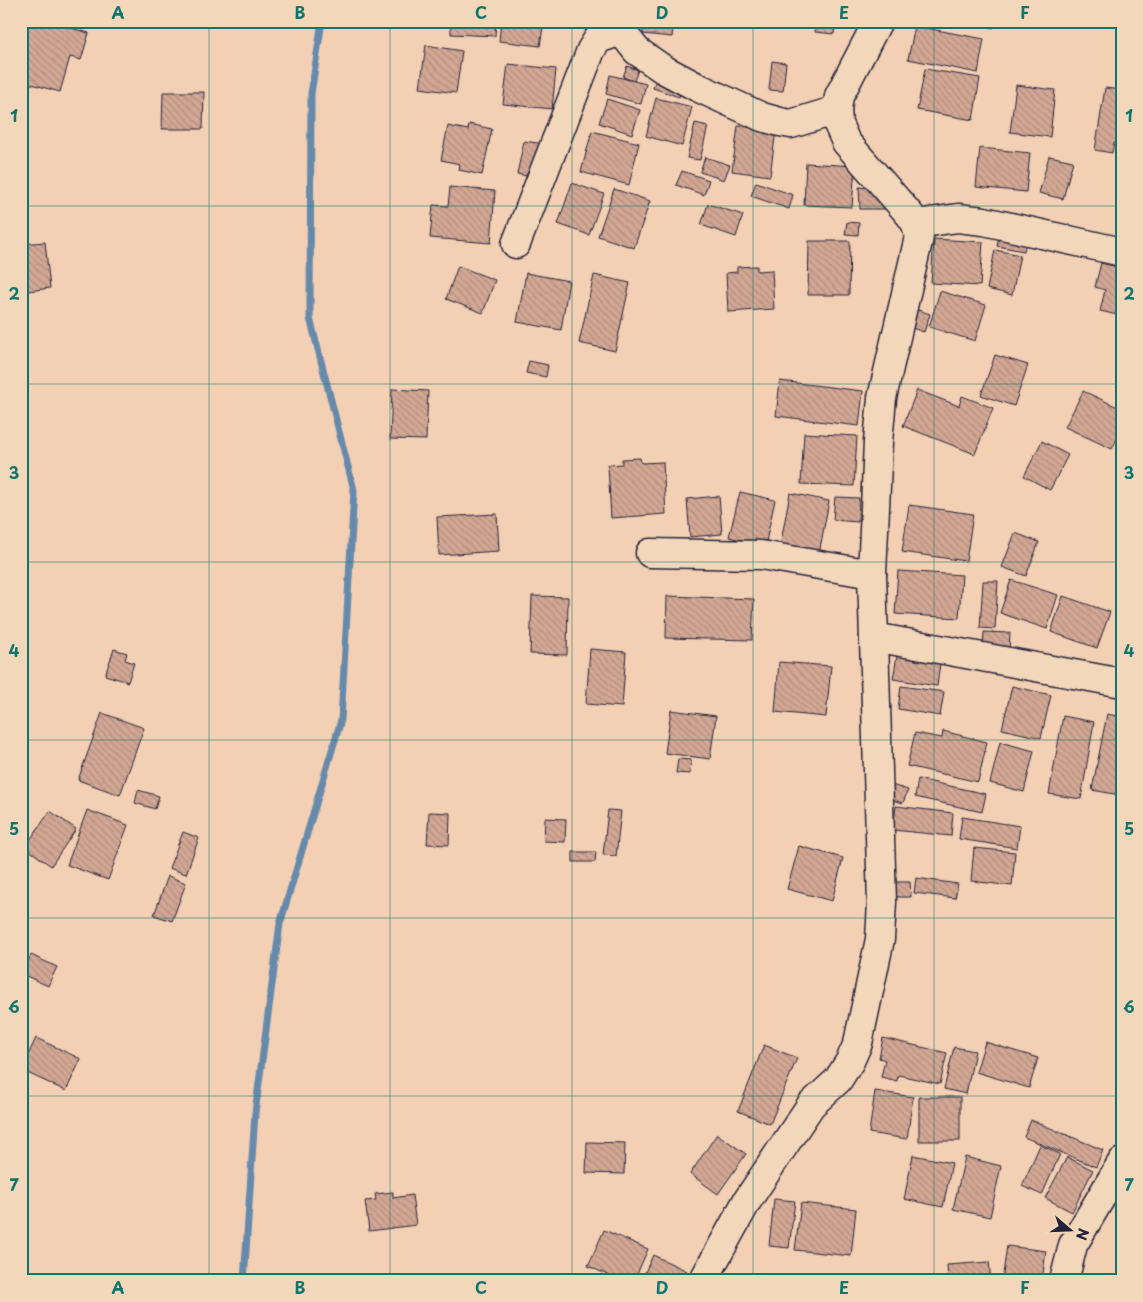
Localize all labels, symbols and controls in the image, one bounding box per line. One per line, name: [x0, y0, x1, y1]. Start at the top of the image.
text: A: [112, 0, 125, 24]
text: B: [295, 0, 306, 24]
text: C: [475, 0, 487, 24]
text: D: [656, 0, 668, 24]
text: E: [839, 0, 849, 24]
text: F: [1020, 0, 1030, 24]
text: 1: [10, 103, 18, 127]
text: 1: [1125, 103, 1133, 127]
text: 2: [8, 281, 20, 305]
text: 2: [1123, 281, 1135, 305]
text: 3: [9, 460, 19, 484]
text: 3: [1124, 460, 1134, 484]
text: 4: [9, 638, 20, 662]
text: 4: [1124, 638, 1135, 662]
text: 5: [9, 816, 19, 840]
text: 5: [1124, 816, 1134, 840]
text: 6: [8, 994, 20, 1018]
text: 6: [1123, 994, 1135, 1018]
text: 7: [9, 1172, 19, 1196]
text: 7: [1124, 1172, 1134, 1196]
north arrow: [1046, 1204, 1096, 1254]
text: N: [1071, 1226, 1094, 1243]
text: A: [112, 1275, 125, 1299]
text: B: [295, 1275, 306, 1299]
text: C: [475, 1275, 487, 1299]
text: D: [656, 1275, 668, 1299]
text: E: [839, 1275, 849, 1299]
text: F: [1020, 1275, 1030, 1299]

